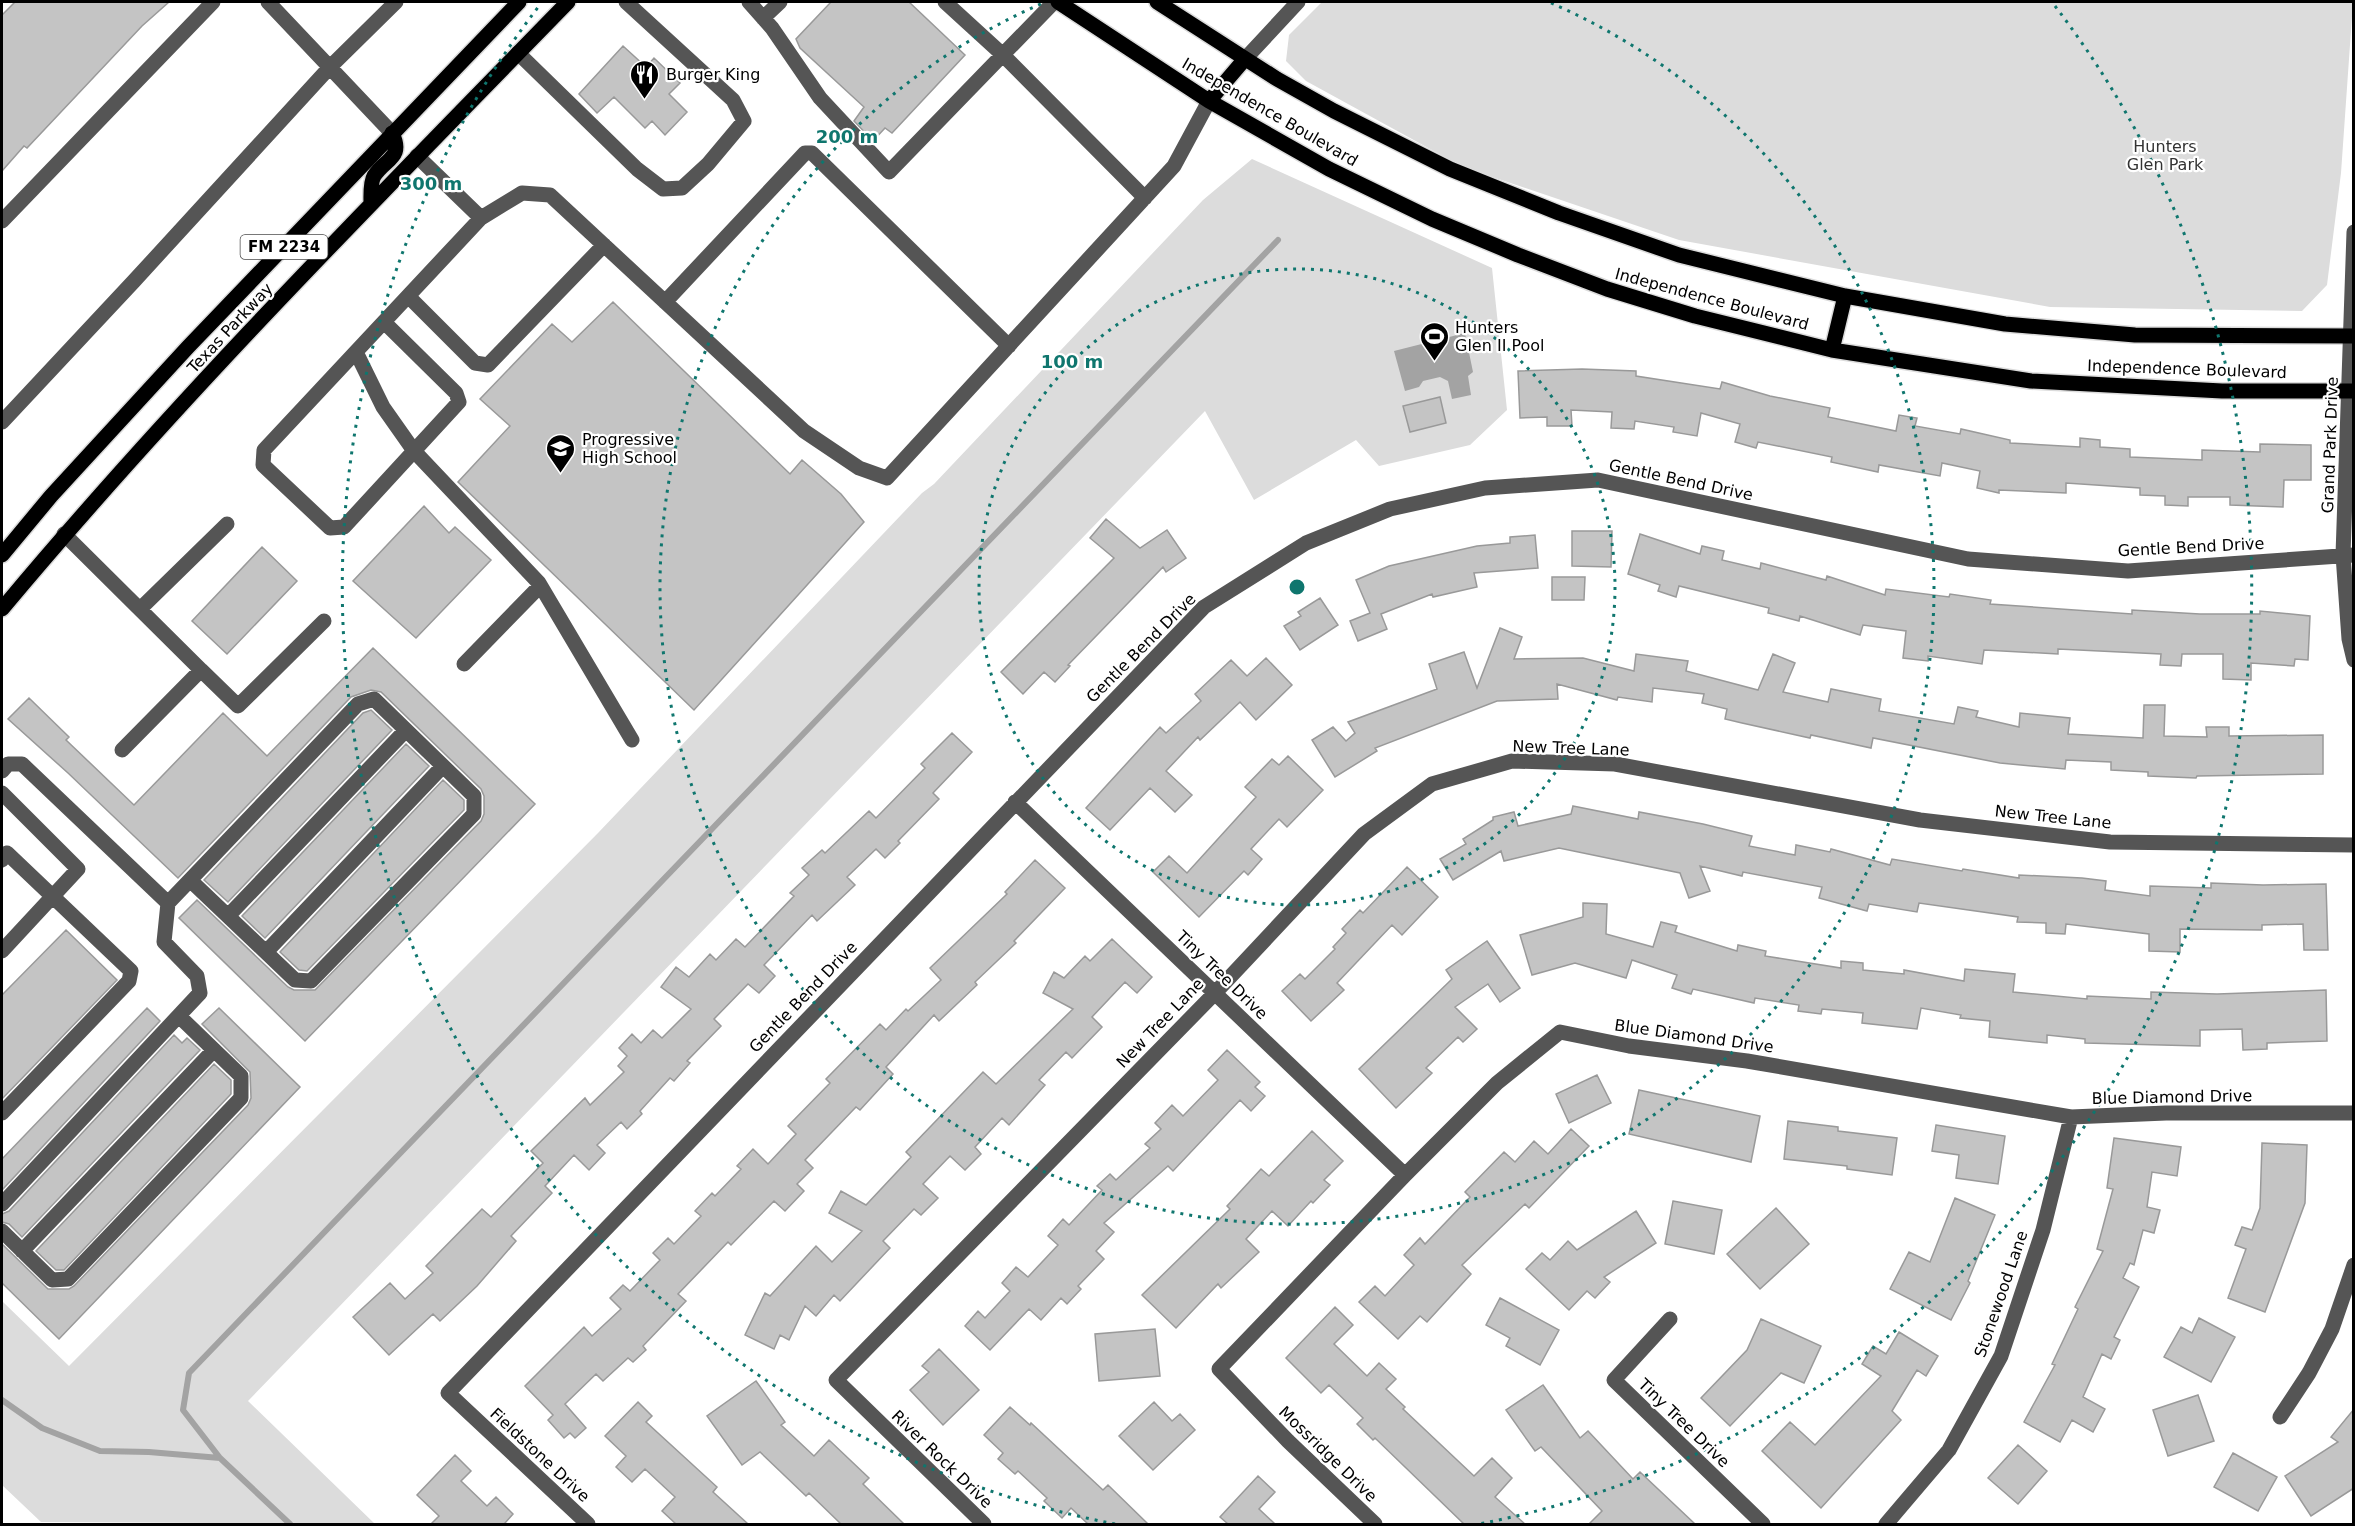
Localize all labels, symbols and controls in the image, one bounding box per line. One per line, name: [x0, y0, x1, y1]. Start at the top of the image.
street label: Independence Boulevard: [1179, 54, 1361, 170]
restaurant icon: Burger King: [629, 58, 661, 100]
place label: Burger King: [666, 65, 760, 84]
text: 200 m: [816, 126, 878, 147]
park label: Hunters Glen Park: [2127, 137, 2204, 174]
text: 300 m: [400, 173, 462, 194]
road number: FM 2234: [240, 235, 328, 259]
street label: Independence Boulevard: [1613, 264, 1811, 334]
street label: Texas Parkway: [183, 279, 277, 378]
place label: Hunters Glen II Pool: [1455, 318, 1545, 355]
sports icon: Hunters Glen II Pool: [1418, 320, 1450, 362]
text: 100 m: [1041, 351, 1103, 372]
street label: Independence Boulevard: [2087, 356, 2287, 382]
street label: Grand Park Drive: [2318, 376, 2342, 514]
place label: Progressive High School: [582, 430, 677, 467]
school or university icon: Progressive High School: [545, 432, 577, 474]
street label: Gentle Bend Drive: [1607, 455, 1755, 505]
street label: Gentle Bend Drive: [2117, 534, 2265, 560]
centre of rings: [1287, 577, 1307, 597]
street label: Gentle Bend Drive: [1082, 589, 1200, 707]
street label: New Tree Lane: [1512, 736, 1630, 760]
street label: New Tree Lane: [1994, 801, 2112, 833]
street label: Tiny Tree Drive: [1172, 926, 1272, 1023]
street label: Gentle Bend Drive: [745, 938, 861, 1056]
street label: New Tree Lane: [1112, 974, 1208, 1072]
street label: Blue Diamond Drive: [1613, 1015, 1775, 1057]
street label: Blue Diamond Drive: [2092, 1086, 2252, 1108]
street label: Stonewood Lane: [1970, 1228, 2032, 1360]
street label: Tiny Tree Drive: [1634, 1374, 1734, 1471]
street label: Mossridge Drive: [1275, 1402, 1381, 1506]
street label: Fieldstone Drive: [486, 1404, 594, 1506]
street label: River Rock Drive: [888, 1406, 996, 1512]

